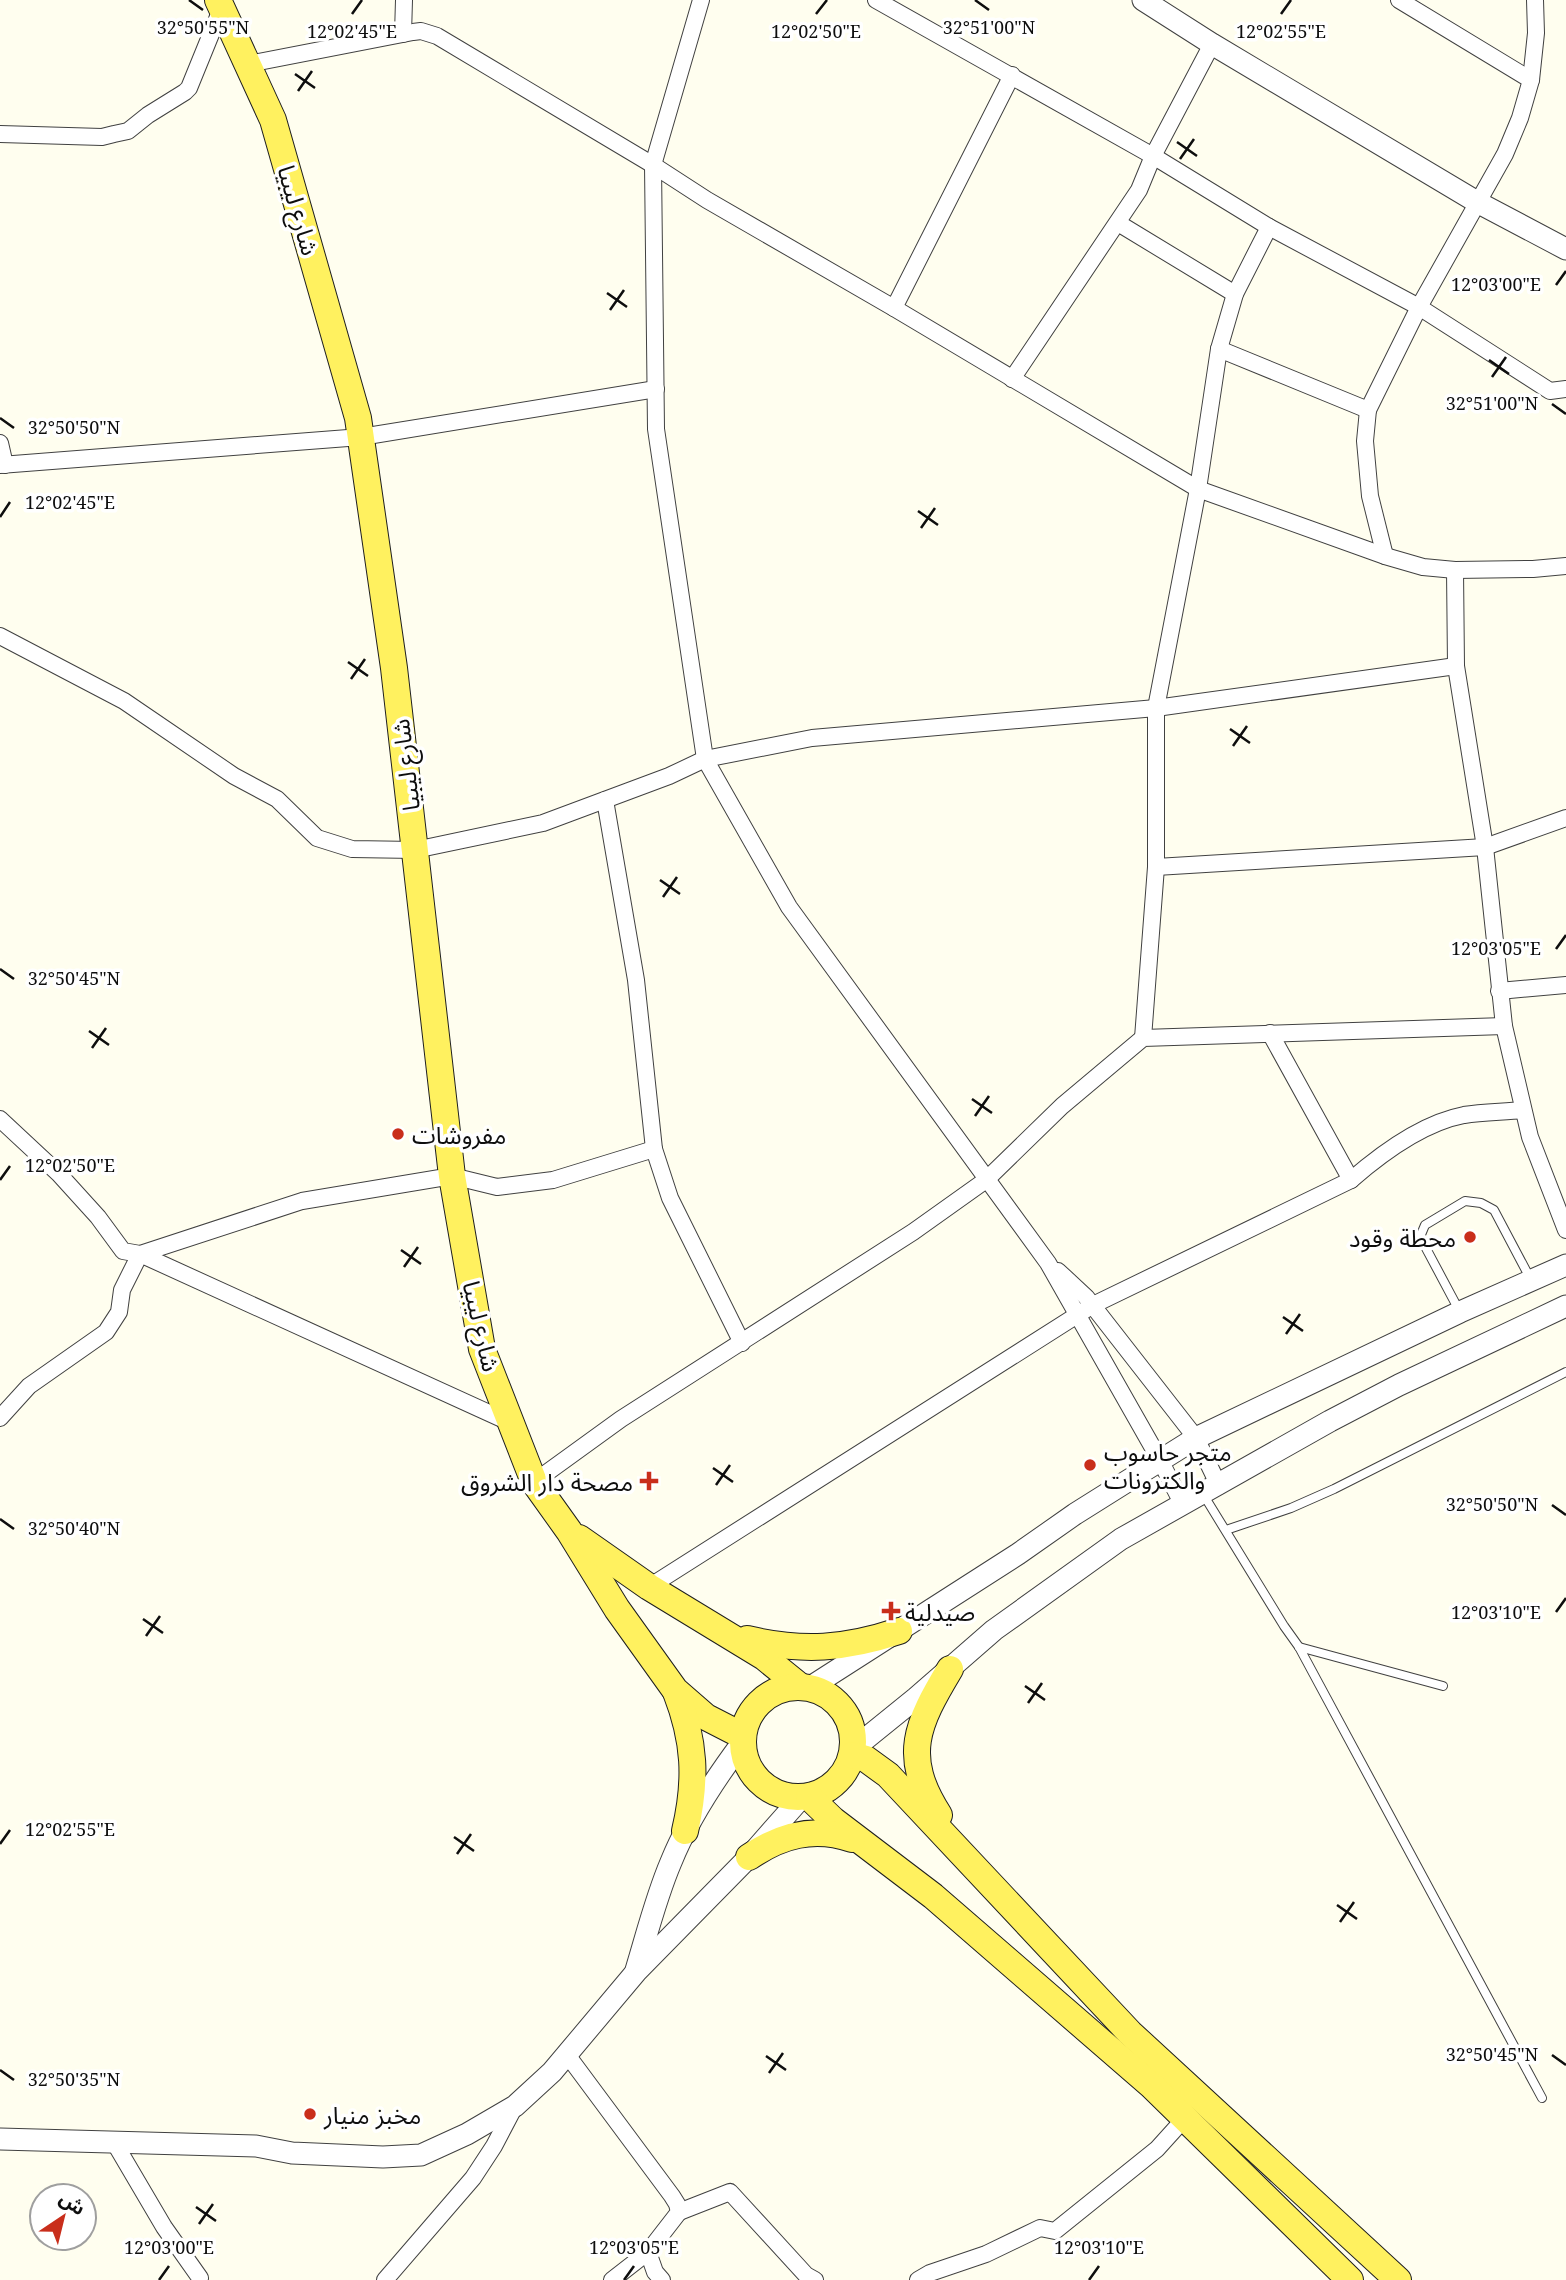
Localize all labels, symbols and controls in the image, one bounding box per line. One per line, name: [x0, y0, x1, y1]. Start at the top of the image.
text: 32°50'55"N: [157, 15, 250, 39]
text: 32°51'00"N: [943, 15, 1036, 39]
text: 12°02'45"E: [307, 19, 397, 43]
text: 12°02'50"E: [771, 19, 861, 43]
text: 12°02'55"E: [1236, 19, 1326, 43]
street label: شارع ليبيا: [268, 161, 328, 260]
text: 12°03'00"E: [1451, 272, 1541, 296]
text: 32°51'00"N: [1446, 391, 1539, 415]
text: 32°50'50"N: [28, 415, 121, 439]
text: 12°02'45"E: [25, 490, 115, 514]
street label: شارع ليبيا: [383, 717, 429, 813]
text: 12°03'05"E: [1451, 936, 1541, 960]
text: 32°50'45"N: [28, 966, 121, 990]
place label: مفروشات: [412, 1118, 506, 1151]
marker: مفروشات: [390, 1126, 406, 1142]
text: 12°02'50"E: [25, 1153, 115, 1177]
place label: محطة وقود: [1349, 1221, 1456, 1254]
marker: محطة وقود: [1462, 1229, 1478, 1245]
street label: شارع ليبيا: [454, 1277, 508, 1375]
place label: متجر حاسوب والكترونات: [1104, 1435, 1232, 1496]
marker: متجر حاسوب والكترونات: [1082, 1457, 1098, 1473]
place label: مصحة دار الشروق: [461, 1465, 633, 1498]
marker: مصحة دار الشروق: [639, 1471, 659, 1491]
text: 32°50'50"N: [1446, 1492, 1539, 1516]
text: 32°50'40"N: [28, 1516, 121, 1540]
place label: صيدلية: [905, 1595, 975, 1628]
text: 12°03'10"E: [1451, 1600, 1541, 1624]
marker: صيدلية: [883, 1603, 899, 1619]
text: 12°02'55"E: [25, 1817, 115, 1841]
text: 32°50'45"N: [1446, 2042, 1539, 2066]
text: 32°50'35"N: [28, 2067, 121, 2091]
place label: مخبز منيار: [323, 2098, 421, 2131]
marker: مخبز منيار: [302, 2106, 318, 2122]
north arrow: [28, 2182, 98, 2252]
text: ش: [55, 2185, 91, 2221]
text: 12°03'00"E: [124, 2235, 214, 2259]
text: 12°03'05"E: [589, 2235, 679, 2259]
text: 12°03'10"E: [1054, 2235, 1144, 2259]

